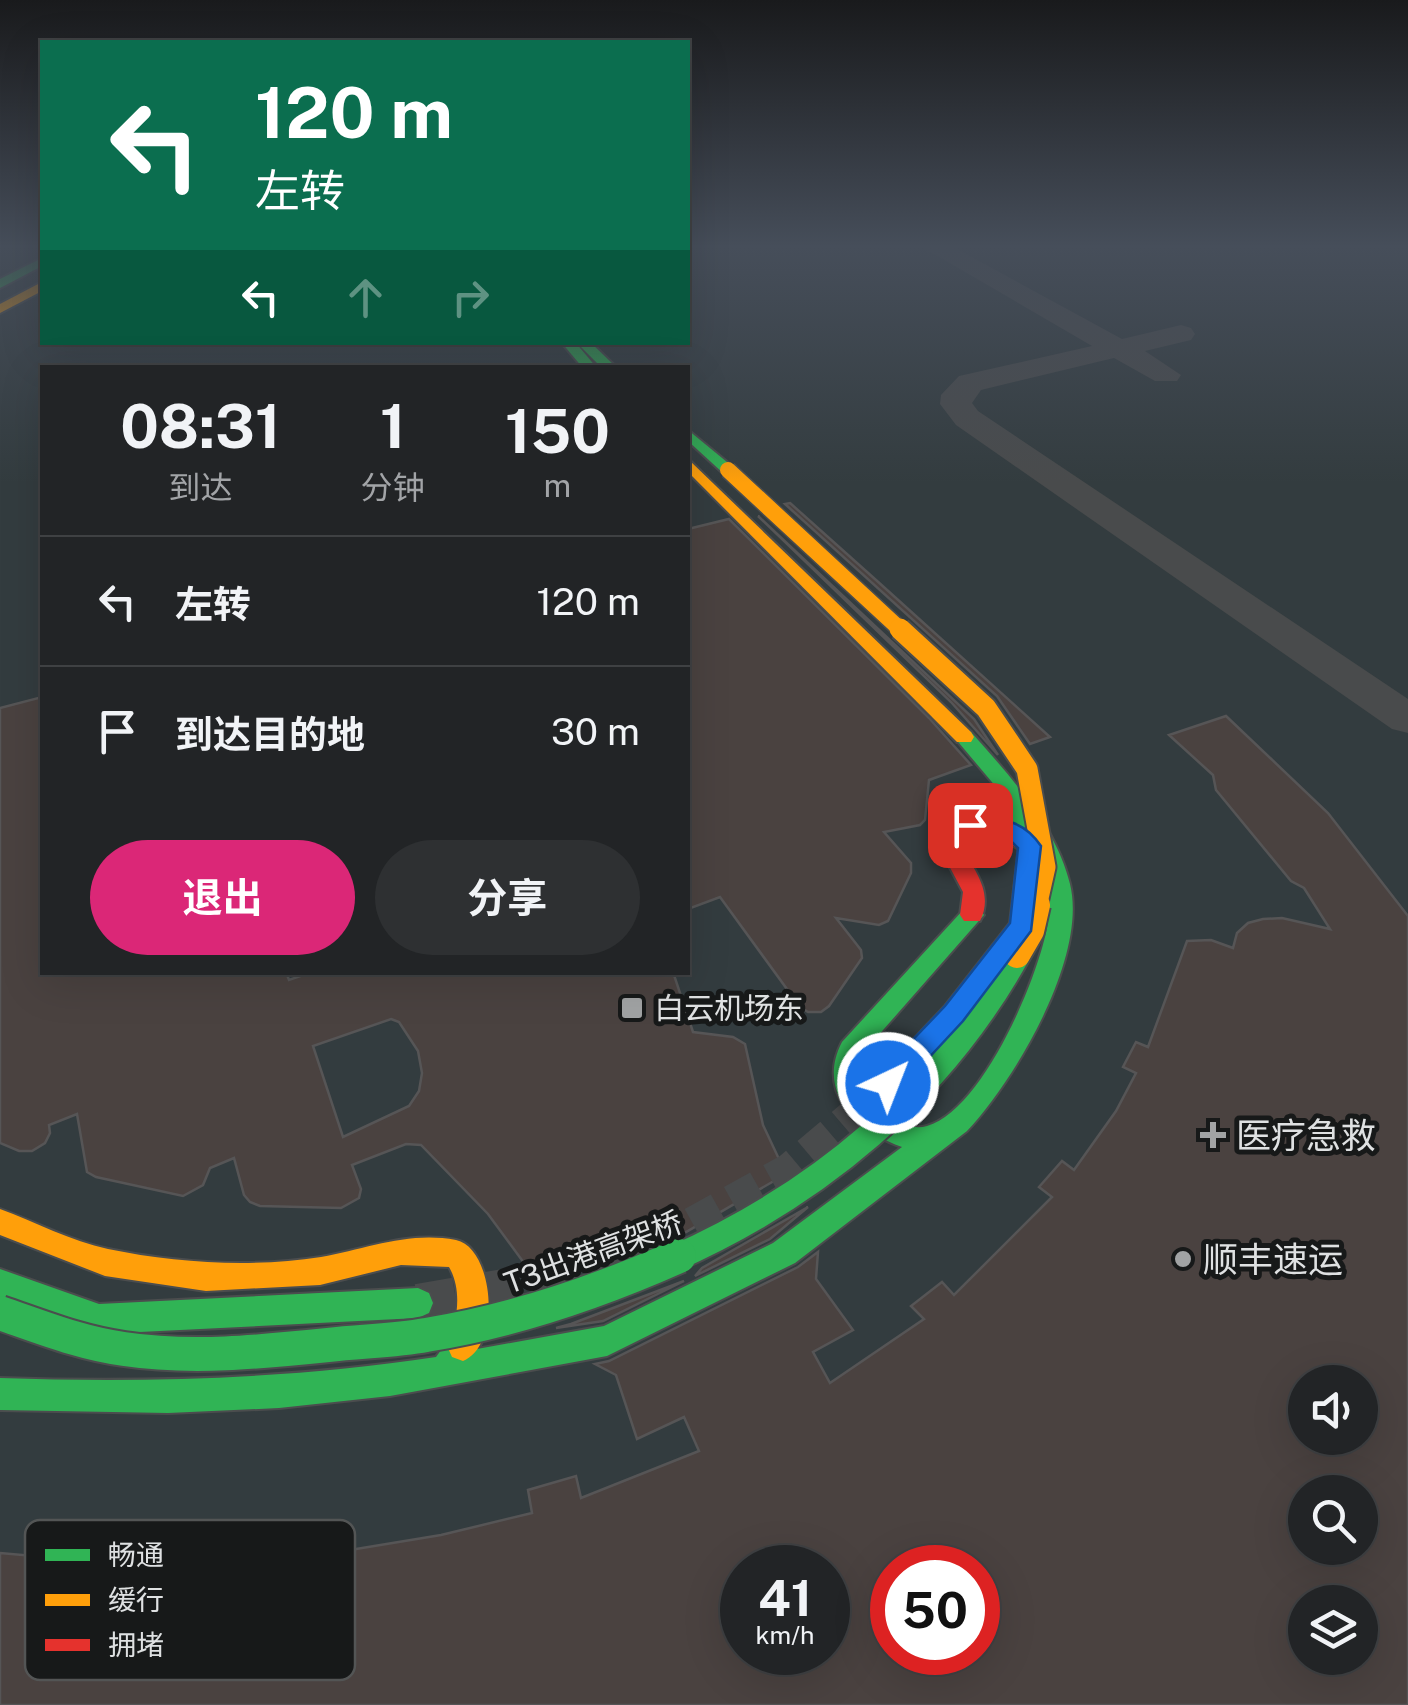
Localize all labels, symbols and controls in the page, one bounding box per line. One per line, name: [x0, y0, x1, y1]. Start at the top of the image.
text: 120 m: [255, 71, 453, 154]
icon: left: [90, 80, 220, 210]
text: 左转: [255, 164, 345, 217]
icon: left: [233, 270, 288, 325]
icon: ahead: [338, 270, 393, 325]
icon: right: [443, 270, 498, 325]
text: 08:31: [120, 391, 281, 462]
text: 1: [380, 391, 406, 462]
text: 150: [505, 396, 610, 467]
text: m: [544, 467, 571, 504]
text: 到达: [168, 469, 232, 506]
text: 分钟: [361, 469, 425, 506]
icon: left: [90, 574, 145, 629]
text: 120 m: [537, 579, 640, 624]
text: 左转: [175, 582, 251, 627]
icon: arrive: [90, 704, 145, 759]
text: 30 m: [551, 709, 640, 754]
text: 到达目的地: [175, 712, 365, 757]
pin: [928, 783, 1013, 868]
icon: arrive: [943, 798, 998, 853]
button: 退出: [90, 840, 355, 955]
button: 分享: [375, 840, 640, 955]
place label: 白云机场东: [654, 990, 804, 1026]
marker: 白云机场东: [619, 995, 645, 1021]
position arrow: [836, 1031, 940, 1135]
place label: 医疗急救: [1236, 1115, 1376, 1156]
marker: 医疗急救: [1200, 1122, 1226, 1148]
street label: T3出港高架桥: [499, 1203, 687, 1301]
place label: 顺丰速运: [1203, 1239, 1343, 1280]
marker: 顺丰速运: [1172, 1248, 1194, 1270]
map controls: [1288, 1365, 1378, 1675]
button: sound: [1288, 1365, 1378, 1455]
button: search: [1288, 1475, 1378, 1565]
legend: [25, 1520, 355, 1680]
text: 畅通: [108, 1538, 164, 1571]
speed limit sign: 50: [870, 1545, 1000, 1675]
text: 41: [758, 1568, 812, 1627]
text: 缓行: [108, 1583, 164, 1616]
button: layers: [1288, 1585, 1378, 1675]
text: km/h: [756, 1620, 814, 1650]
text: 拥堵: [108, 1628, 164, 1661]

